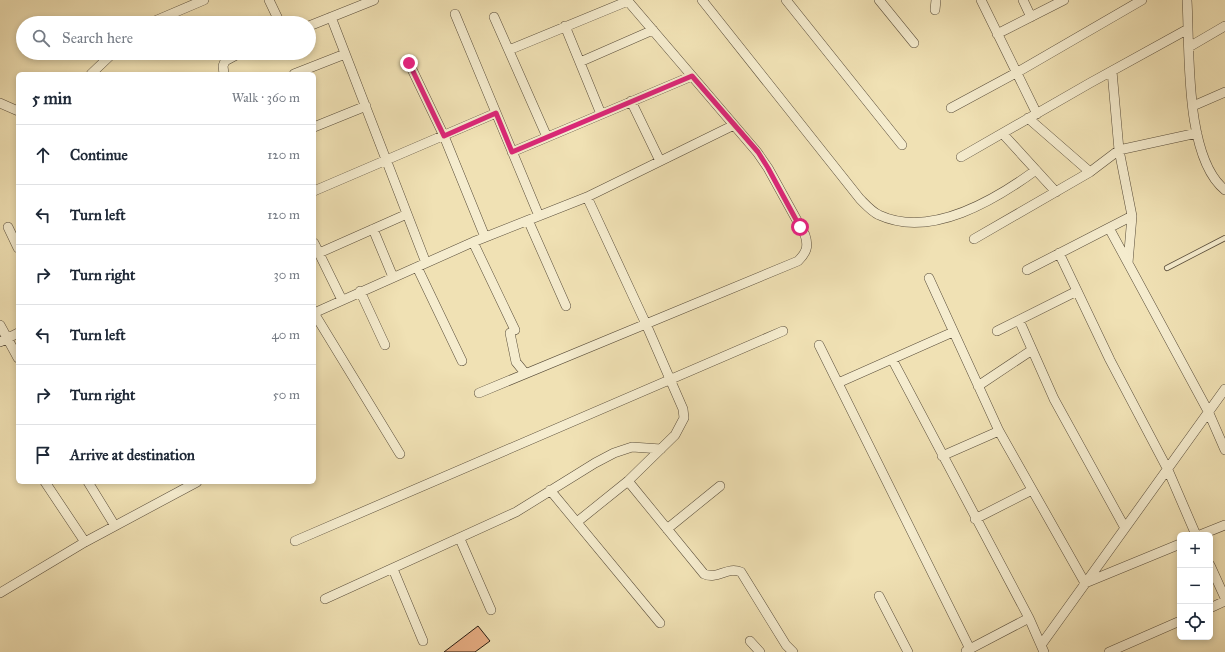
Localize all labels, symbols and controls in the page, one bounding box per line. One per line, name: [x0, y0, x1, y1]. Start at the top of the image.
search box: [16, 16, 316, 60]
icon: search: [30, 27, 52, 49]
text: Search here: [62, 29, 133, 47]
route end: [400, 54, 418, 72]
text: 5 min: [32, 88, 72, 109]
text: Walk · 360 m: [232, 90, 300, 106]
icon: ahead: [32, 144, 54, 166]
text: Continue: [70, 146, 128, 164]
text: 120 m: [267, 147, 300, 163]
icon: left: [32, 204, 54, 226]
text: Turn left: [70, 206, 126, 224]
text: 120 m: [267, 207, 300, 223]
route start: [791, 218, 809, 236]
icon: right: [32, 264, 54, 286]
text: Turn right: [70, 266, 135, 284]
text: 30 m: [274, 267, 300, 283]
icon: left: [32, 324, 54, 346]
text: Turn left: [70, 326, 126, 344]
text: 40 m: [271, 327, 300, 343]
icon: right: [32, 384, 54, 406]
text: Turn right: [70, 386, 135, 404]
text: 50 m: [273, 387, 300, 403]
icon: arrive: [32, 444, 54, 466]
text: Arrive at destination: [70, 446, 195, 464]
map controls: [1177, 532, 1213, 640]
button: +: [1177, 532, 1213, 568]
button: −: [1177, 568, 1213, 604]
button: locate: [1177, 604, 1213, 640]

